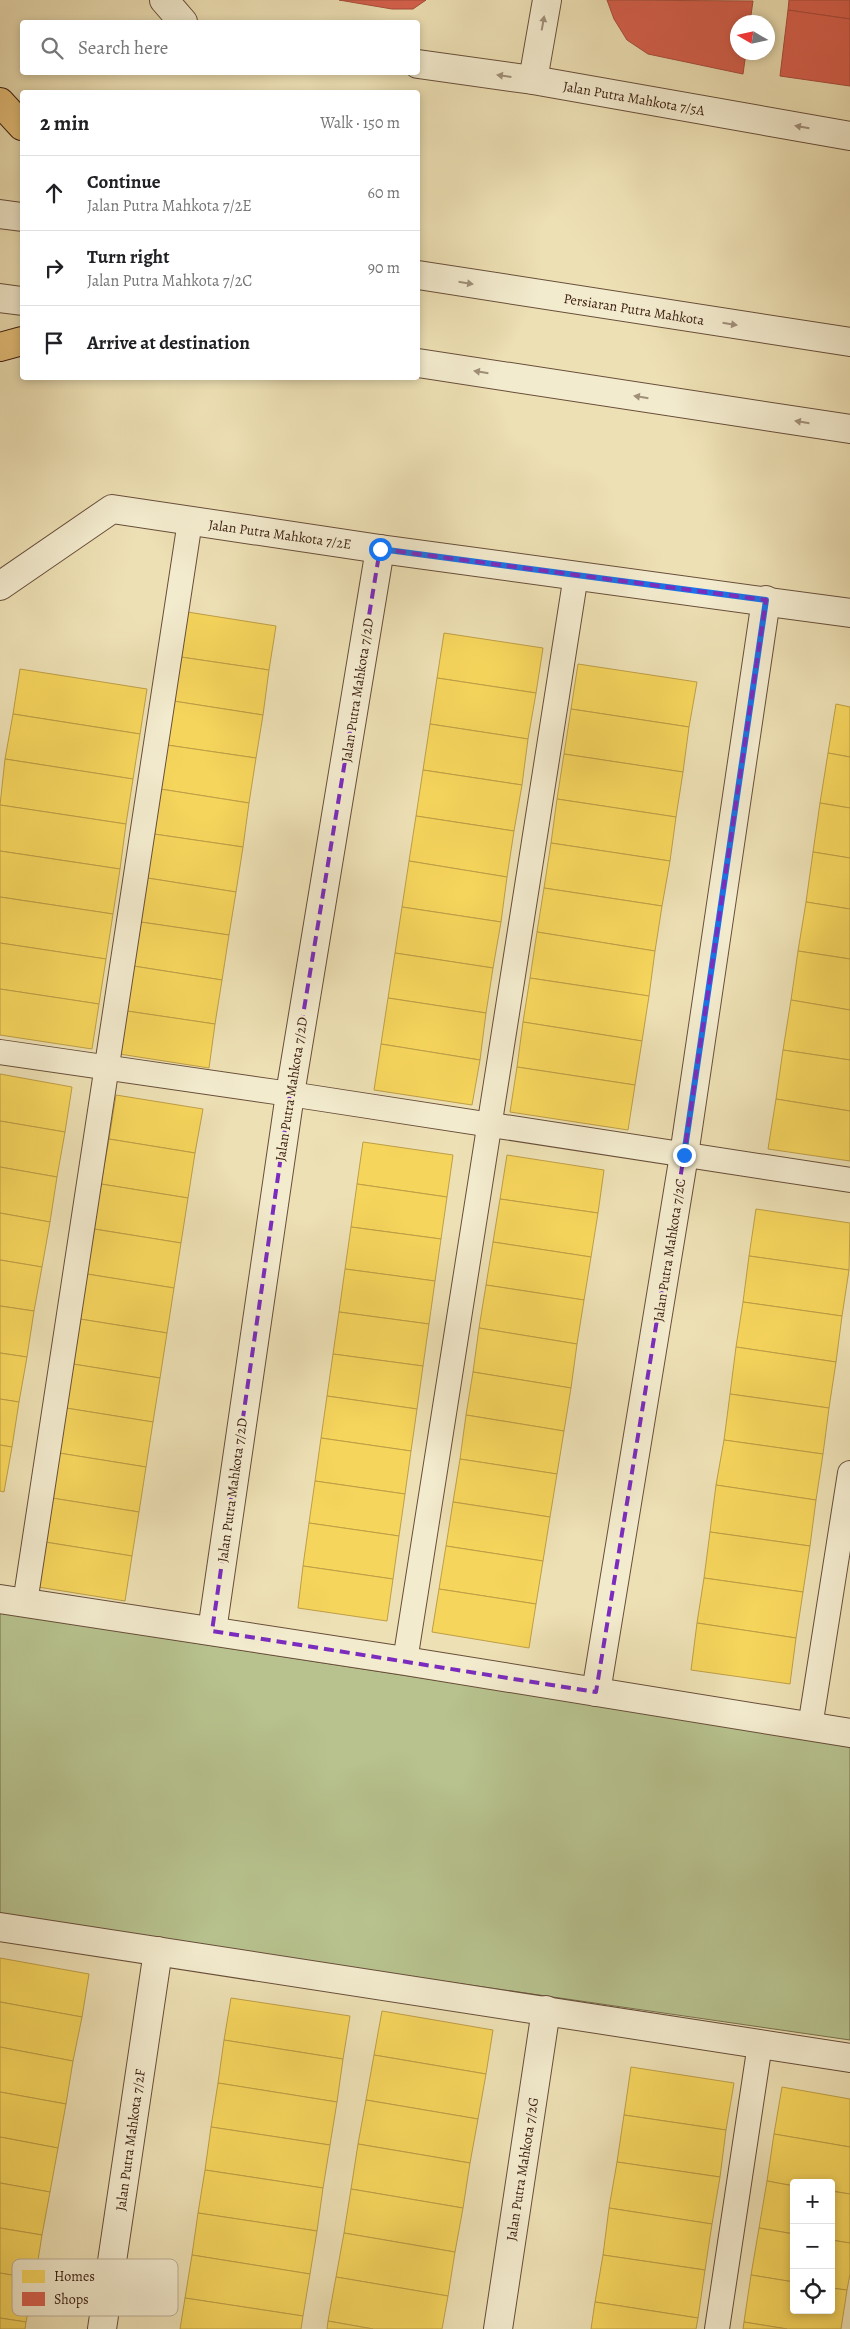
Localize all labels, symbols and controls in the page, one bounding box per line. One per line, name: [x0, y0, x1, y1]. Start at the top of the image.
one-way arrow: [539, 15, 547, 31]
north arrow: [730, 15, 775, 60]
search box: [20, 20, 420, 75]
icon: search: [38, 34, 66, 62]
text: Search here: [78, 35, 168, 61]
one-way arrow: [496, 72, 512, 80]
street label: Jalan Putra Mahkota 7/5A: [562, 77, 707, 120]
text: 2 min: [40, 109, 89, 137]
text: Walk · 150 m: [320, 112, 400, 134]
one-way arrow: [794, 123, 810, 131]
text: Continue: [87, 169, 161, 195]
icon: ahead: [40, 179, 68, 207]
text: 60 m: [368, 182, 400, 204]
text: Jalan Putra Mahkota 7/2E: [87, 195, 252, 217]
text: Turn right: [87, 244, 169, 270]
icon: right: [40, 254, 68, 282]
text: 90 m: [368, 257, 400, 279]
text: Jalan Putra Mahkota 7/2C: [87, 270, 252, 292]
one-way arrow: [458, 279, 474, 287]
street label: Persiaran Putra Mahkota: [562, 289, 706, 330]
one-way arrow: [722, 320, 738, 328]
icon: arrive: [40, 329, 68, 357]
text: Arrive at destination: [87, 330, 250, 356]
one-way arrow: [472, 368, 488, 376]
one-way arrow: [633, 393, 649, 401]
one-way arrow: [793, 417, 809, 425]
street label: Jalan Putra Mahkota 7/2E: [207, 515, 353, 554]
route start: [369, 538, 392, 561]
street label: Jalan Putra Mahkota 7/2D: [337, 616, 378, 764]
street label: Jalan Putra Mahkota 7/2D: [271, 1015, 312, 1163]
route end: [673, 1144, 696, 1167]
street label: Jalan Putra Mahkota 7/2C: [649, 1177, 690, 1323]
street label: Jalan Putra Mahkota 7/2D: [213, 1416, 252, 1564]
street label: Jalan Putra Mahkota 7/2F: [111, 2068, 150, 2212]
street label: Jalan Putra Mahkota 7/2G: [502, 2096, 543, 2242]
map controls: [790, 2179, 835, 2314]
button: +: [790, 2179, 835, 2224]
button: −: [790, 2224, 835, 2269]
legend: [12, 2259, 178, 2316]
text: Homes: [54, 2267, 95, 2286]
button: locate: [790, 2269, 835, 2314]
text: Shops: [54, 2290, 89, 2309]

